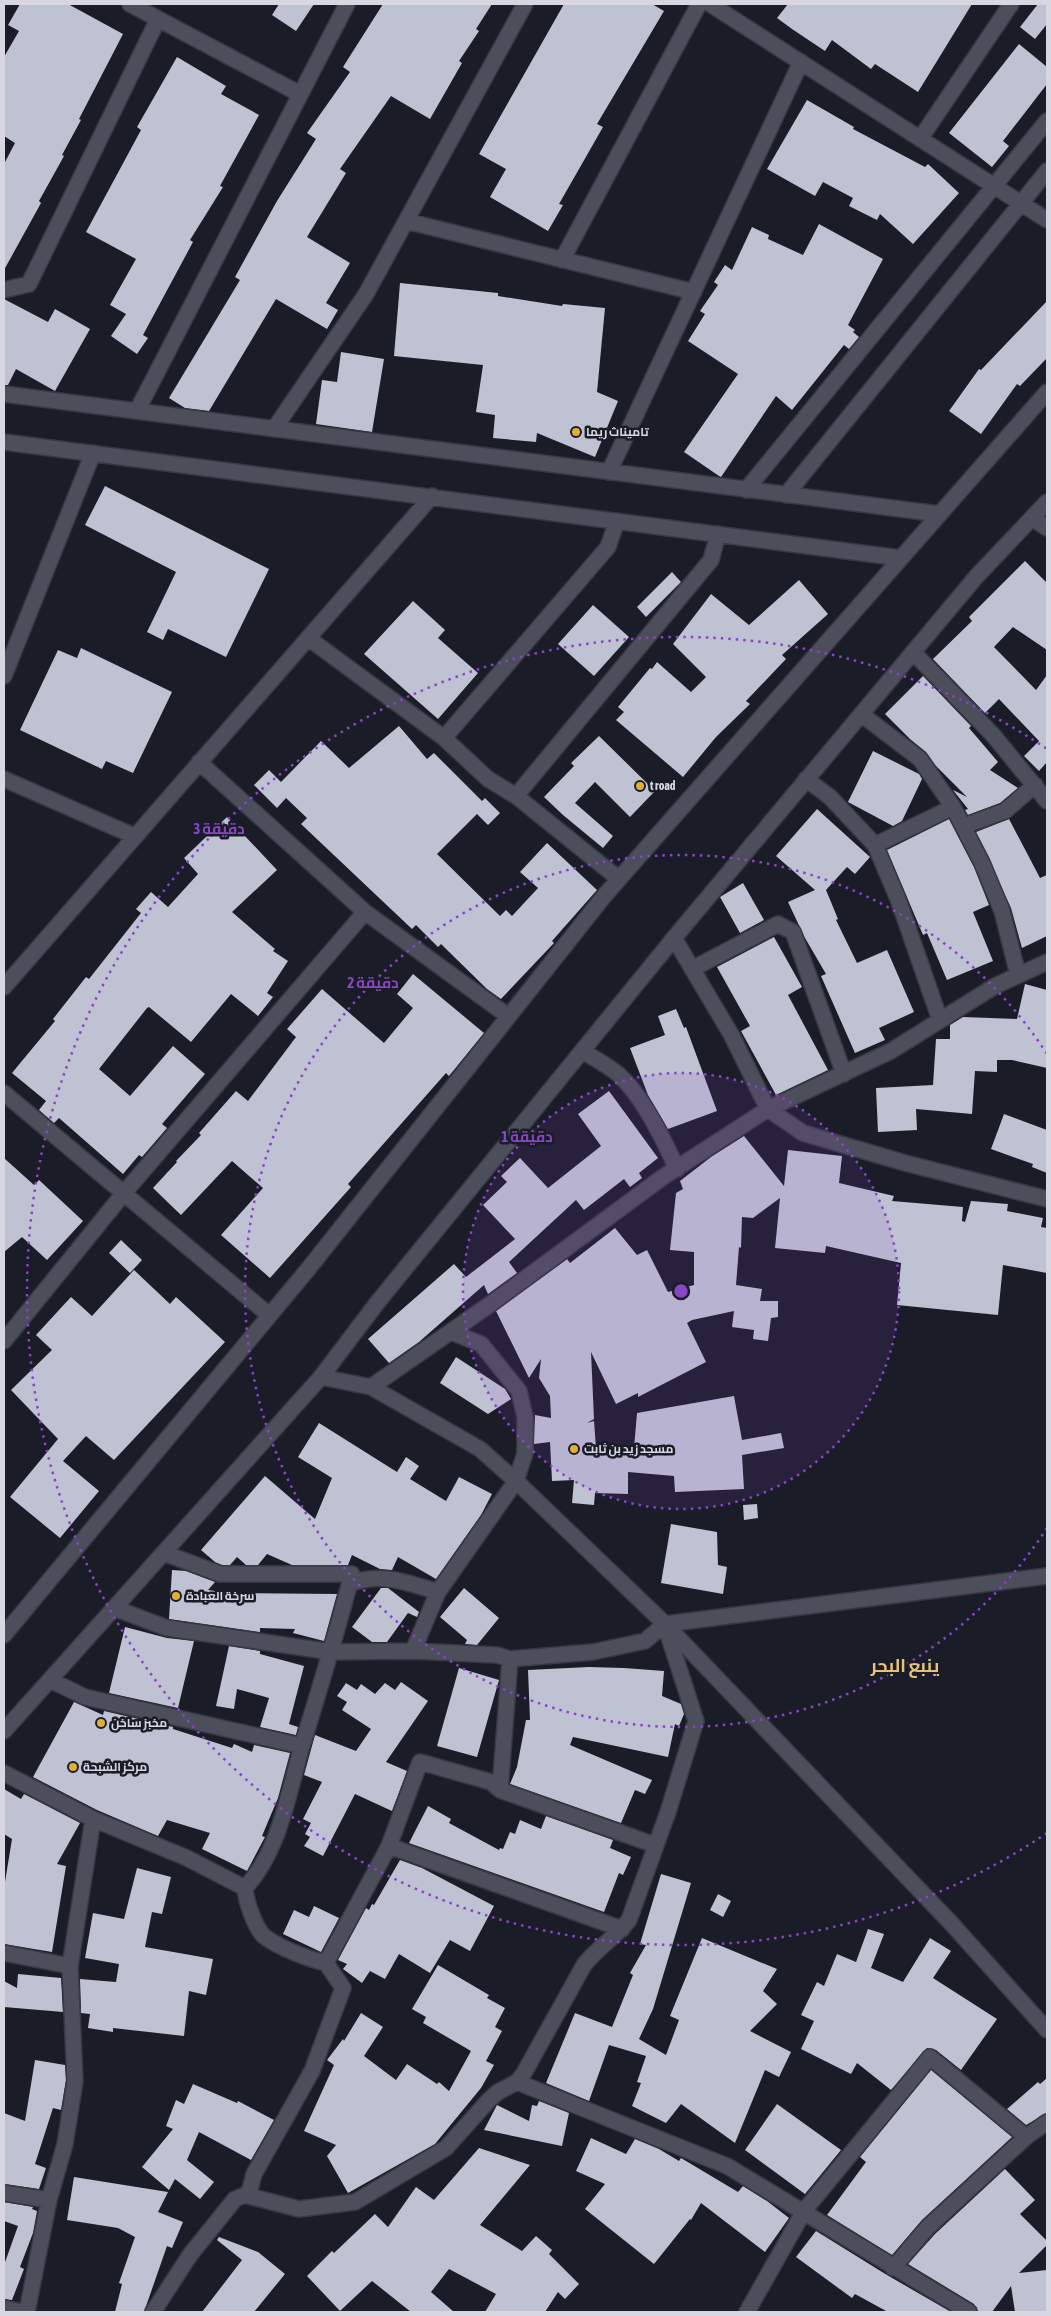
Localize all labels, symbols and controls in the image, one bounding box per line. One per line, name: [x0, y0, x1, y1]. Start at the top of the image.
place label: تاميناث ريما: [586, 425, 649, 440]
marker: تاميناث ريما: [570, 426, 582, 438]
place label: t road: [649, 779, 676, 793]
marker: t road: [634, 780, 646, 792]
text: 3 دقيقة: [193, 820, 245, 837]
text: 2 دقيقة: [347, 974, 399, 991]
text: 1 دقيقة: [501, 1128, 553, 1145]
centre of rings: [672, 1282, 690, 1300]
place label: مسجد زيد بن ثابت: [584, 1442, 673, 1457]
marker: مسجد زيد بن ثابت: [568, 1443, 580, 1455]
place label: سرخة العبادة: [186, 1589, 254, 1604]
marker: سرخة العبادة: [170, 1590, 182, 1602]
district label: ينبع البحر: [870, 1655, 940, 1678]
place label: مخبز ساخن: [111, 1716, 167, 1731]
marker: مخبز ساخن: [95, 1717, 107, 1729]
place label: مركز الشبحة: [83, 1760, 147, 1775]
marker: مركز الشبحة: [67, 1761, 79, 1773]

